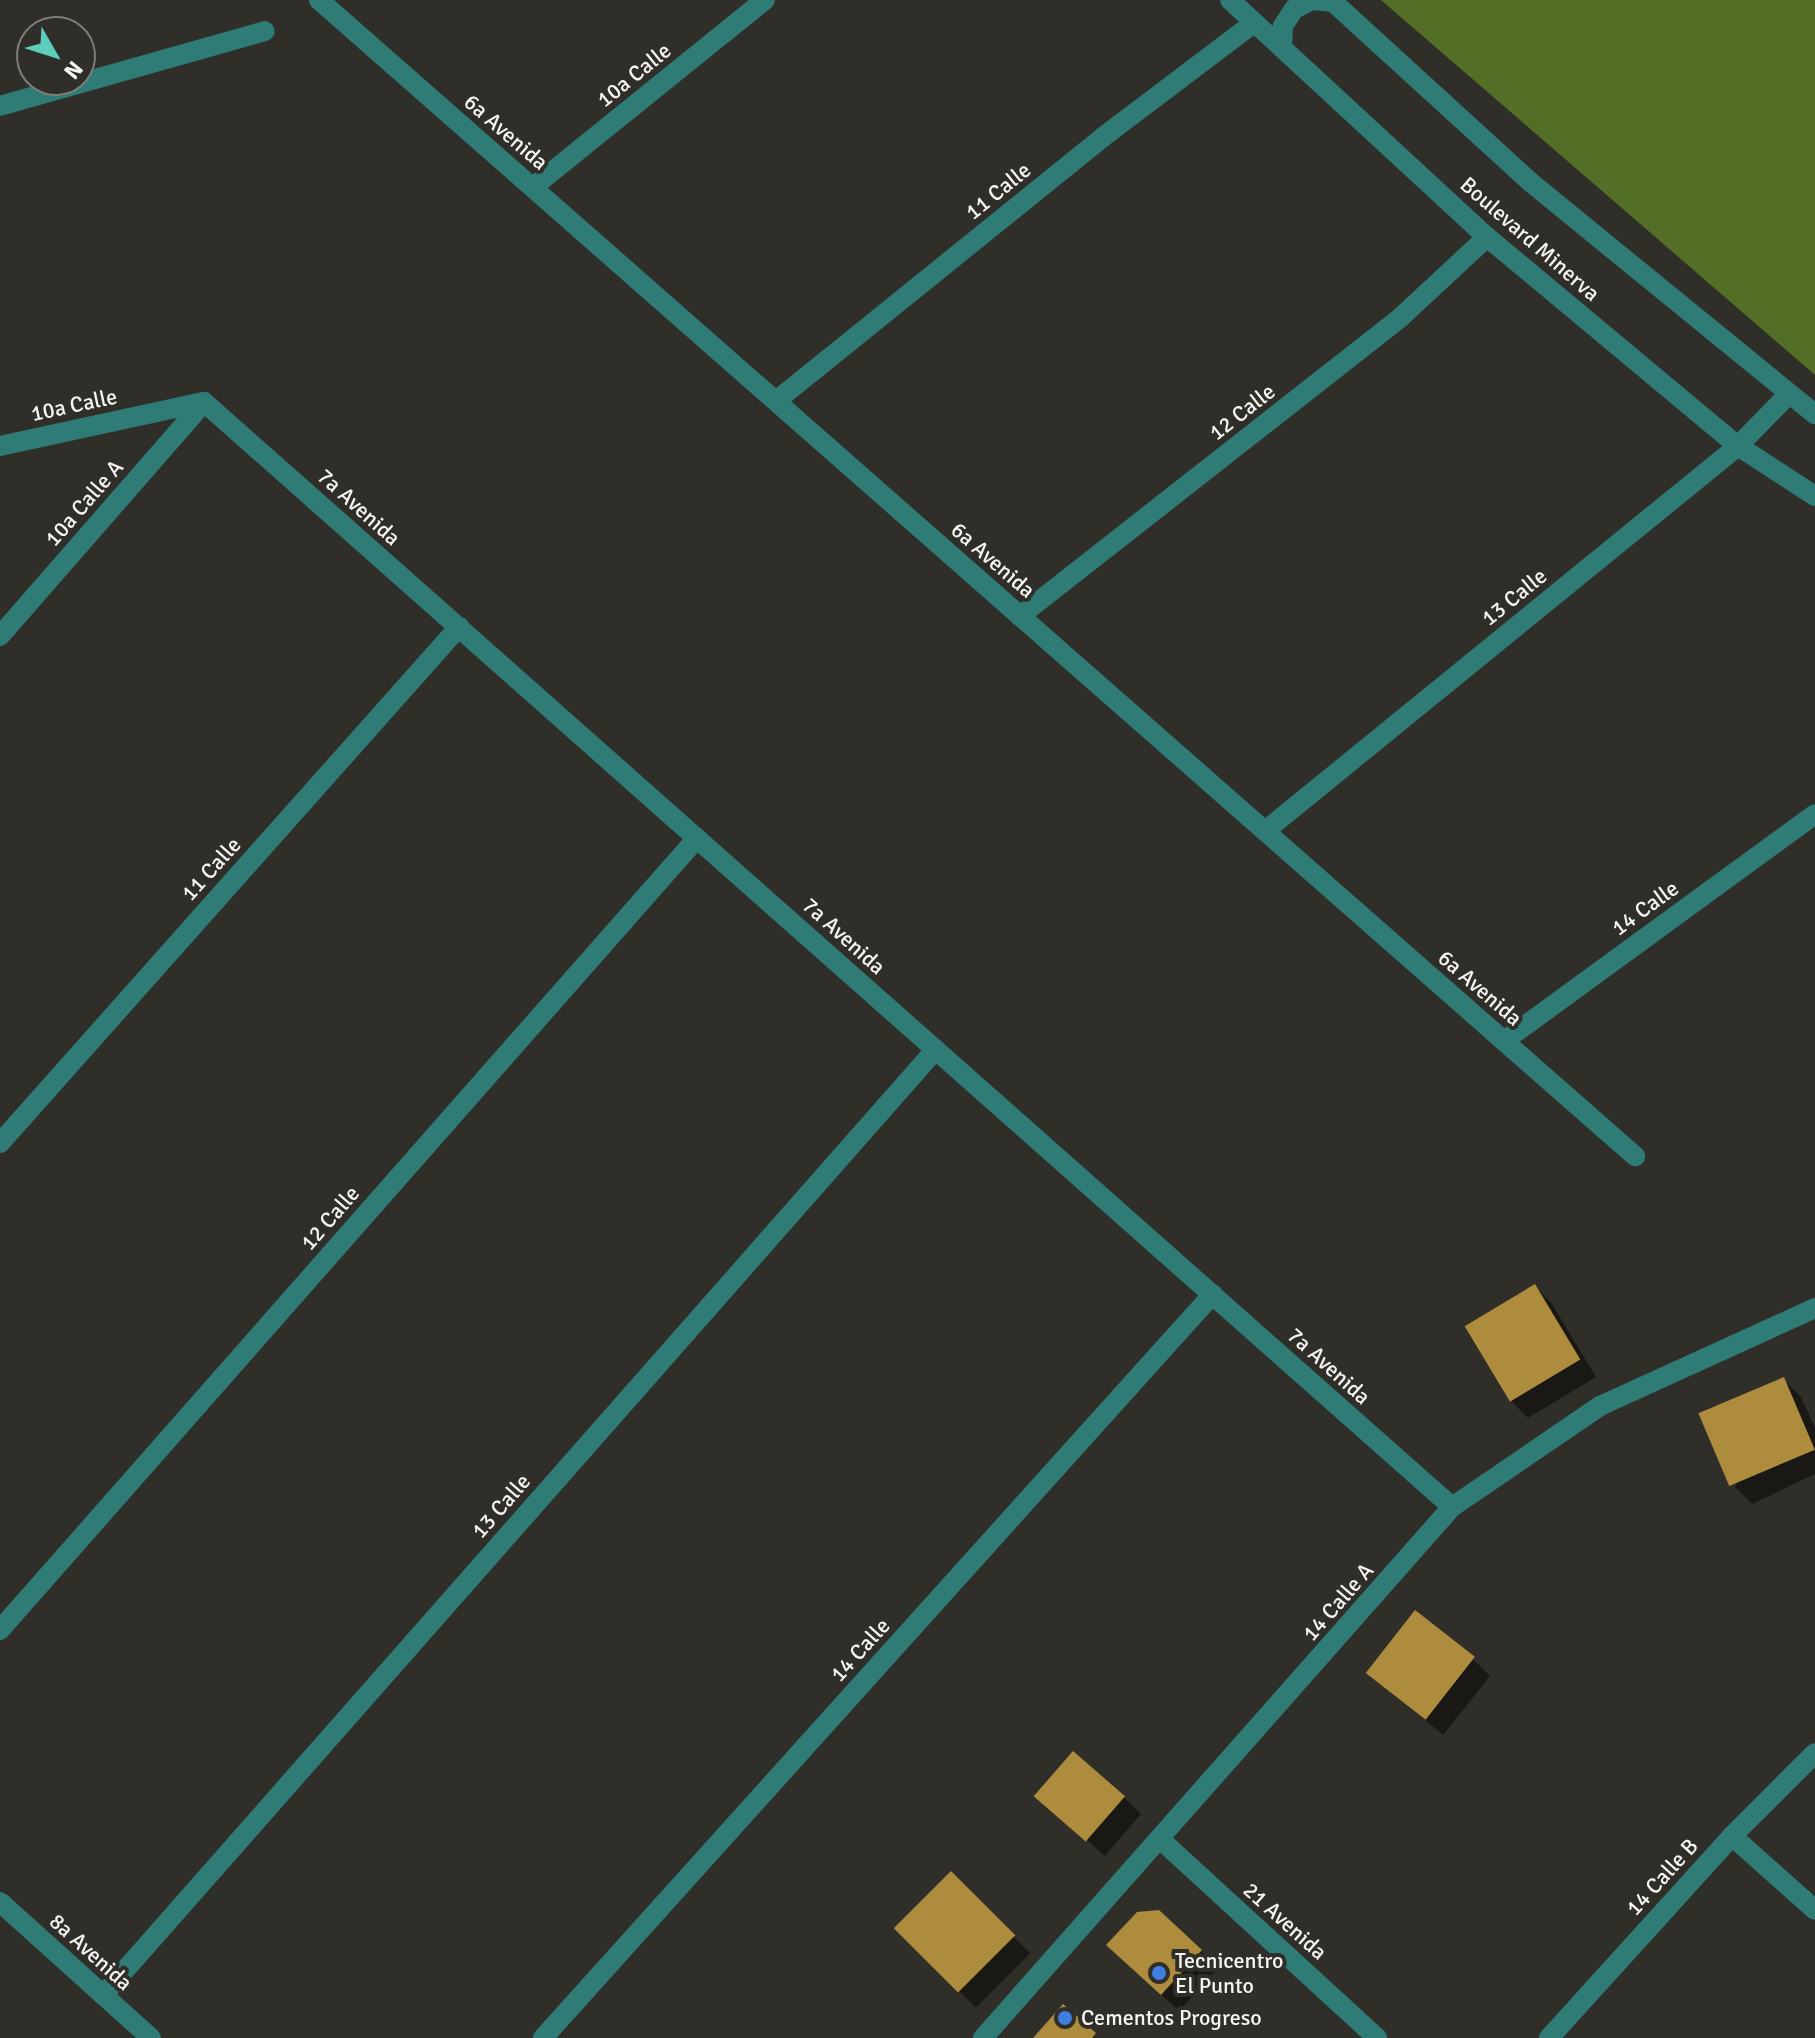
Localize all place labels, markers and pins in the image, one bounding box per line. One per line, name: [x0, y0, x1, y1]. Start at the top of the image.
place label: Tecnicentro El Punto: [1175, 1947, 1283, 1998]
marker: Tecnicentro El Punto: [1150, 1964, 1168, 1982]
place label: Cementos Progreso: [1081, 2005, 1262, 2031]
marker: Cementos Progreso: [1056, 2009, 1074, 2027]

